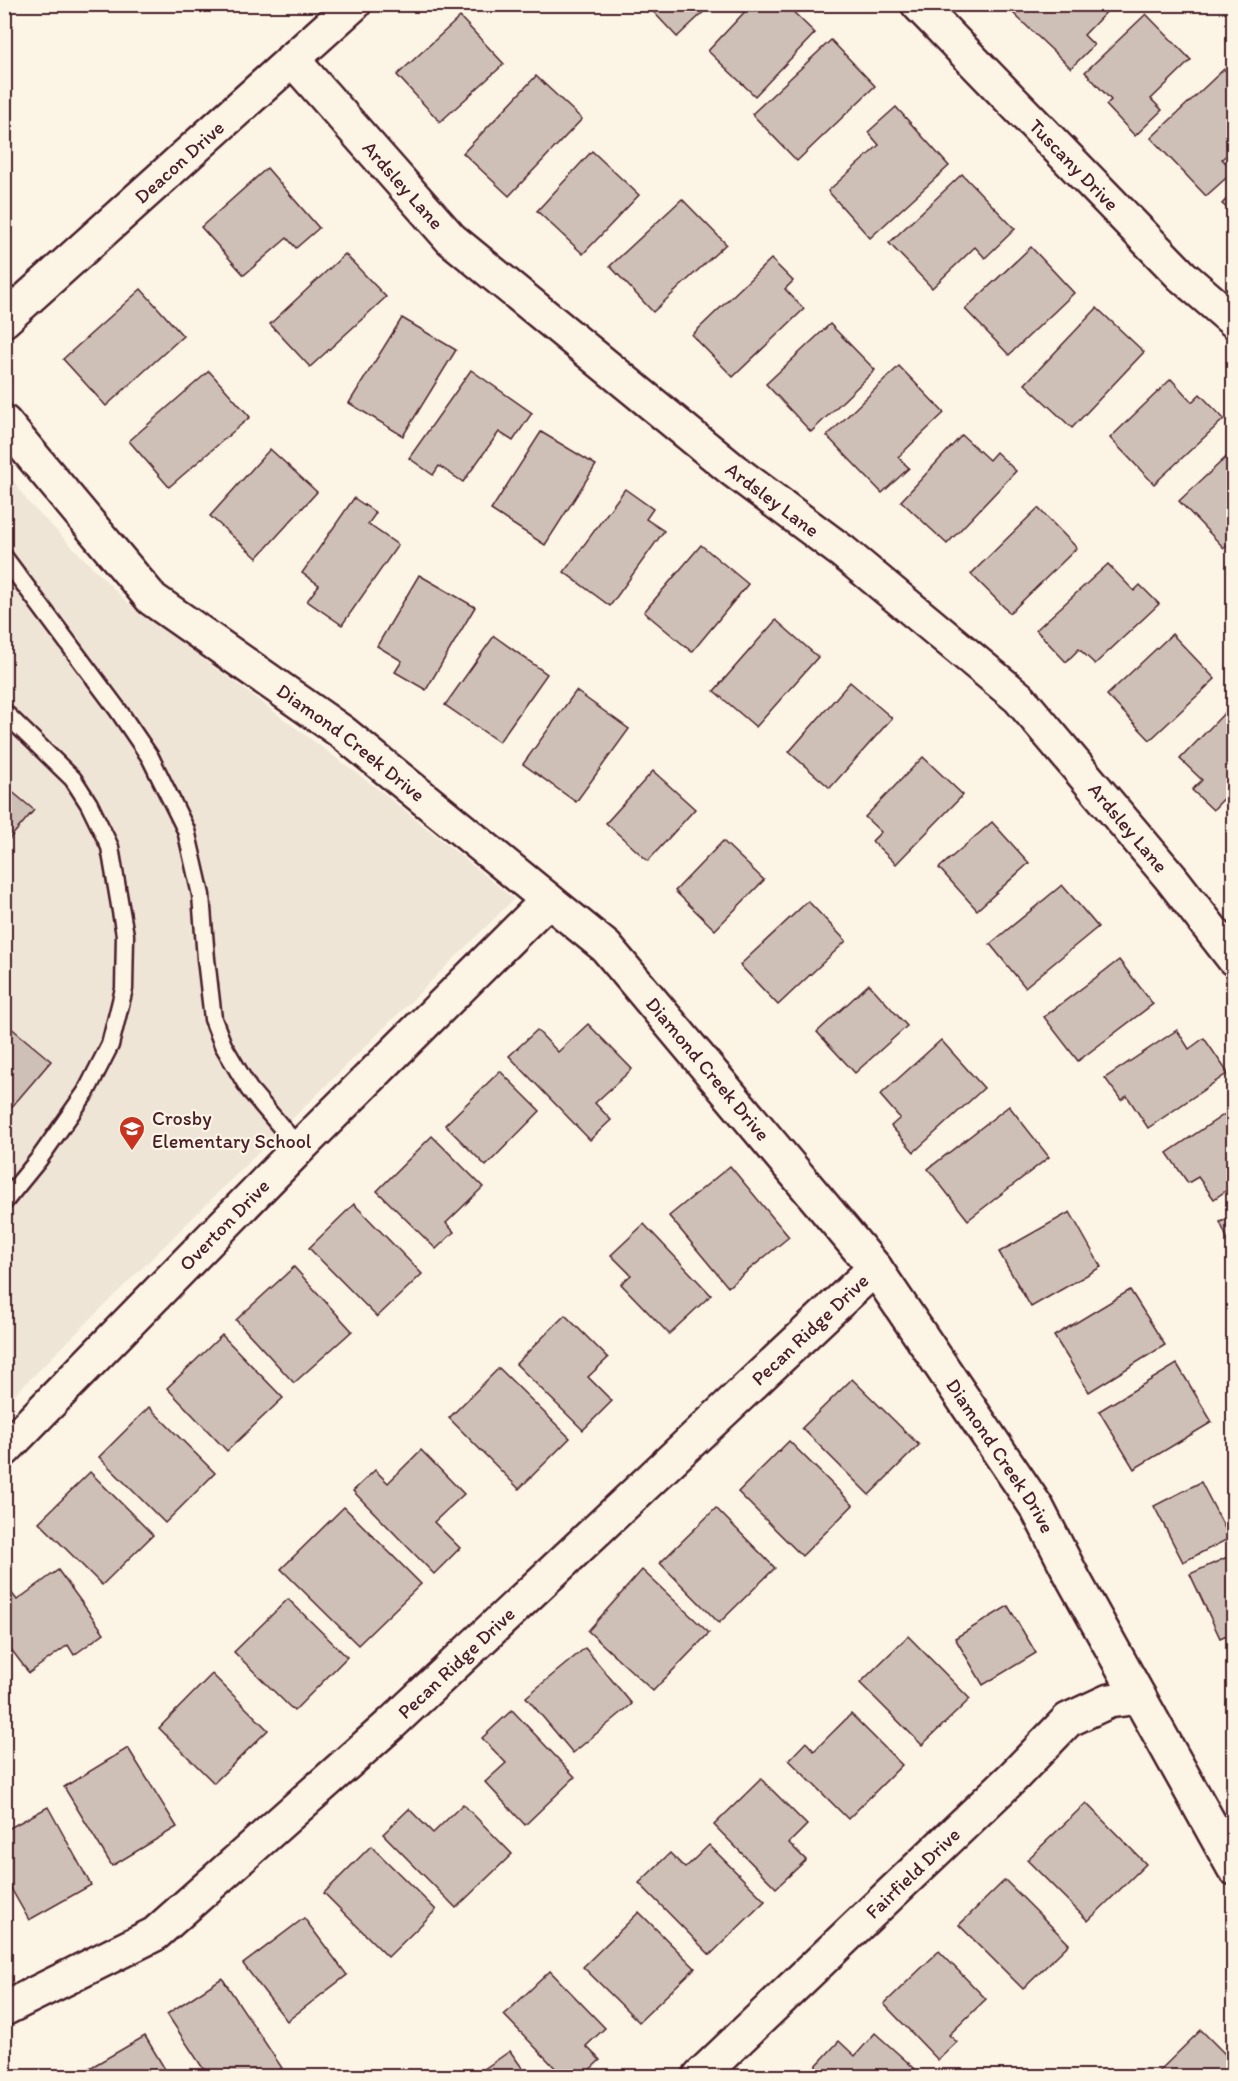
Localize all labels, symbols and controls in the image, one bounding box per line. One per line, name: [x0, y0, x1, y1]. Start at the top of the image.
street label: Tuscany Drive: [1024, 114, 1124, 216]
street label: Deacon Drive: [129, 115, 229, 208]
street label: Ardsley Lane: [358, 136, 449, 234]
street label: Ardsley Lane: [721, 457, 824, 542]
street label: Diamond Creek Drive: [272, 678, 430, 807]
street label: Ardsley Lane: [1083, 777, 1173, 877]
street label: Diamond Creek Drive: [641, 992, 775, 1146]
place label: Crosby Elementary School: [152, 1106, 312, 1153]
school or university icon: Crosby Elementary School: [117, 1114, 147, 1152]
street label: Overton Drive: [174, 1174, 274, 1276]
street label: Pecan Ridge Drive: [746, 1268, 874, 1390]
street label: Diamond Creek Drive: [941, 1374, 1060, 1537]
street label: Pecan Ridge Drive: [392, 1602, 520, 1724]
street label: Fairfield Drive: [860, 1822, 965, 1924]

